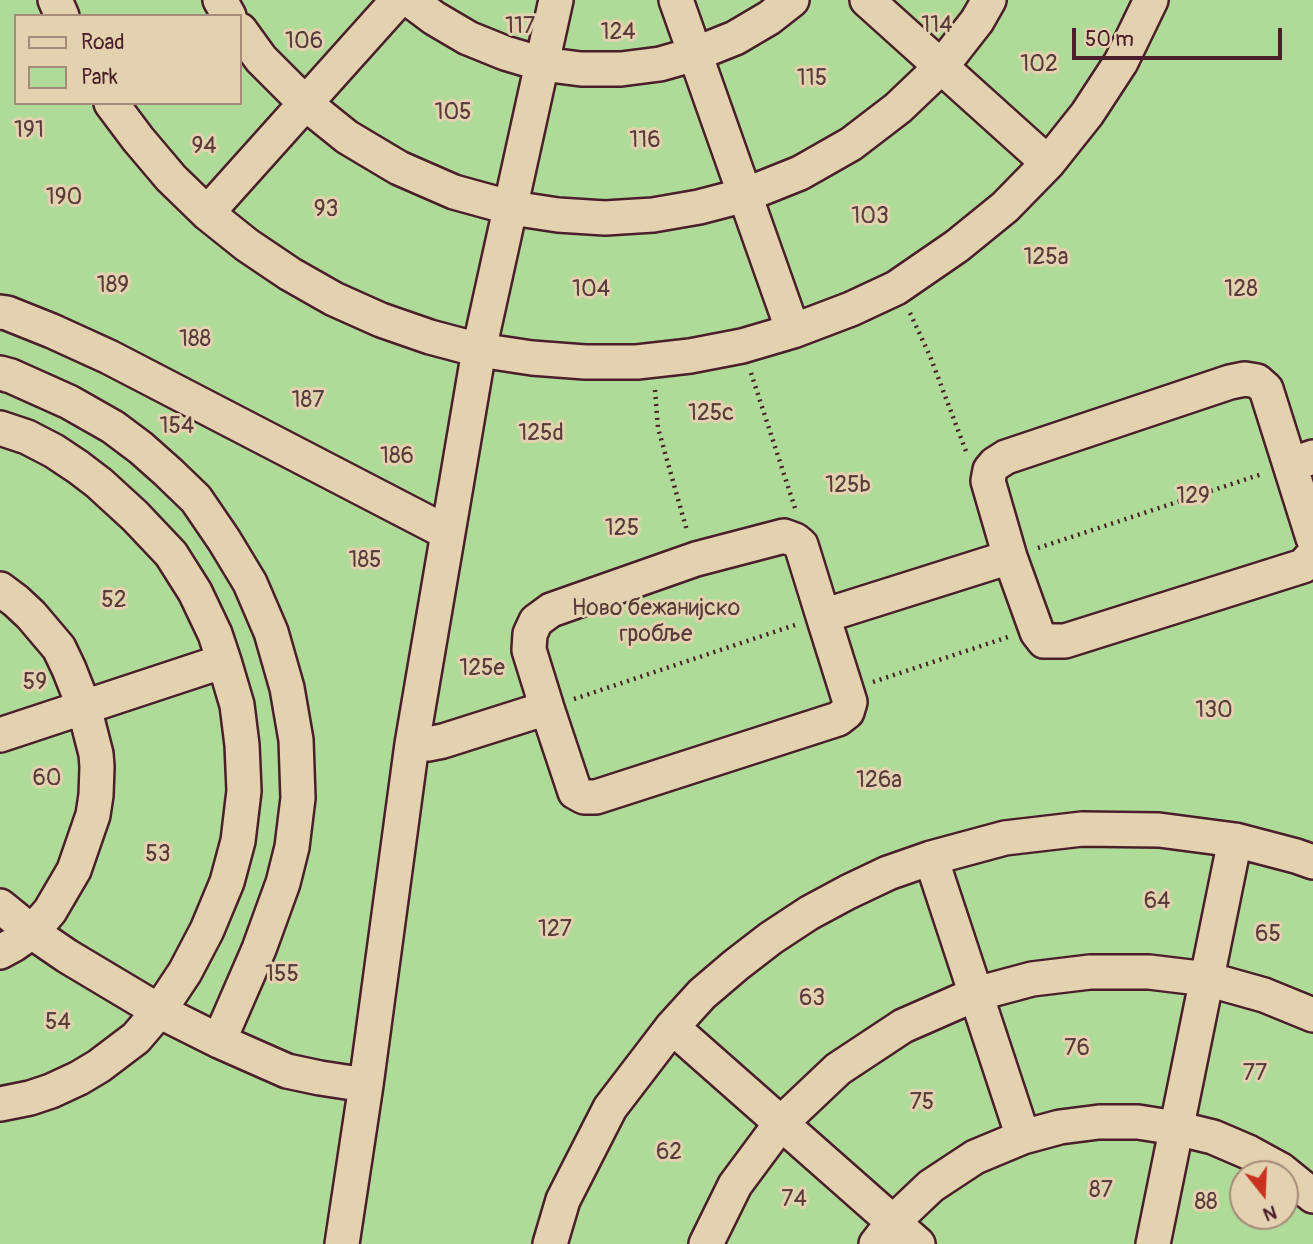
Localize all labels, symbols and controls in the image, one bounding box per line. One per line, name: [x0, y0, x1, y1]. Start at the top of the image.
park label: 114: [921, 12, 953, 40]
park label: 117: [505, 13, 535, 41]
legend: [14, 14, 242, 105]
scale bar: [1075, 14, 1285, 58]
park label: 124: [600, 19, 636, 47]
text: 50 m: [1085, 26, 1134, 53]
park label: 106: [285, 28, 323, 56]
text: Road: [81, 29, 125, 56]
park label: 102: [1020, 51, 1058, 79]
text: Park: [81, 64, 118, 91]
park label: 115: [797, 65, 827, 93]
park label: 105: [434, 99, 472, 127]
park label: 191: [14, 117, 44, 145]
park label: 116: [629, 127, 661, 155]
park label: 94: [191, 133, 217, 161]
park label: 190: [46, 184, 82, 212]
park label: 93: [314, 196, 338, 224]
park label: 103: [851, 203, 889, 231]
park label: 125a: [1023, 244, 1069, 272]
park label: 189: [97, 272, 129, 300]
park label: 104: [572, 276, 610, 304]
park label: 128: [1224, 276, 1258, 304]
park label: 188: [179, 326, 211, 354]
park label: 187: [292, 387, 324, 415]
park label: 125c: [688, 400, 734, 428]
park label: 154: [160, 413, 194, 441]
park label: 125d: [518, 420, 564, 448]
park label: 186: [380, 443, 414, 471]
park label: 125b: [825, 472, 871, 500]
park label: 129: [1176, 483, 1210, 511]
park label: 125: [605, 515, 639, 543]
park label: 185: [348, 547, 382, 575]
park label: 52: [101, 587, 127, 615]
park label: Ново бежанијско гробље: [572, 595, 740, 649]
park label: 125e: [459, 655, 505, 683]
park label: 59: [23, 669, 47, 697]
park label: 130: [1195, 697, 1233, 725]
park label: 60: [32, 765, 62, 793]
park label: 126a: [856, 767, 902, 795]
park label: 53: [145, 841, 171, 869]
park label: 64: [1144, 888, 1170, 916]
park label: 127: [538, 916, 572, 944]
park label: 65: [1255, 921, 1281, 949]
park label: 155: [265, 961, 299, 989]
park label: 63: [799, 985, 825, 1013]
park label: 54: [45, 1009, 71, 1037]
park label: 76: [1064, 1035, 1090, 1063]
park label: 77: [1243, 1060, 1267, 1088]
park label: 75: [910, 1089, 934, 1117]
park label: 62: [656, 1139, 682, 1167]
north arrow: [1229, 1160, 1299, 1230]
park label: 87: [1089, 1177, 1113, 1205]
park label: 74: [781, 1186, 807, 1214]
park label: 88: [1194, 1189, 1218, 1217]
text: N: [1260, 1200, 1280, 1226]

